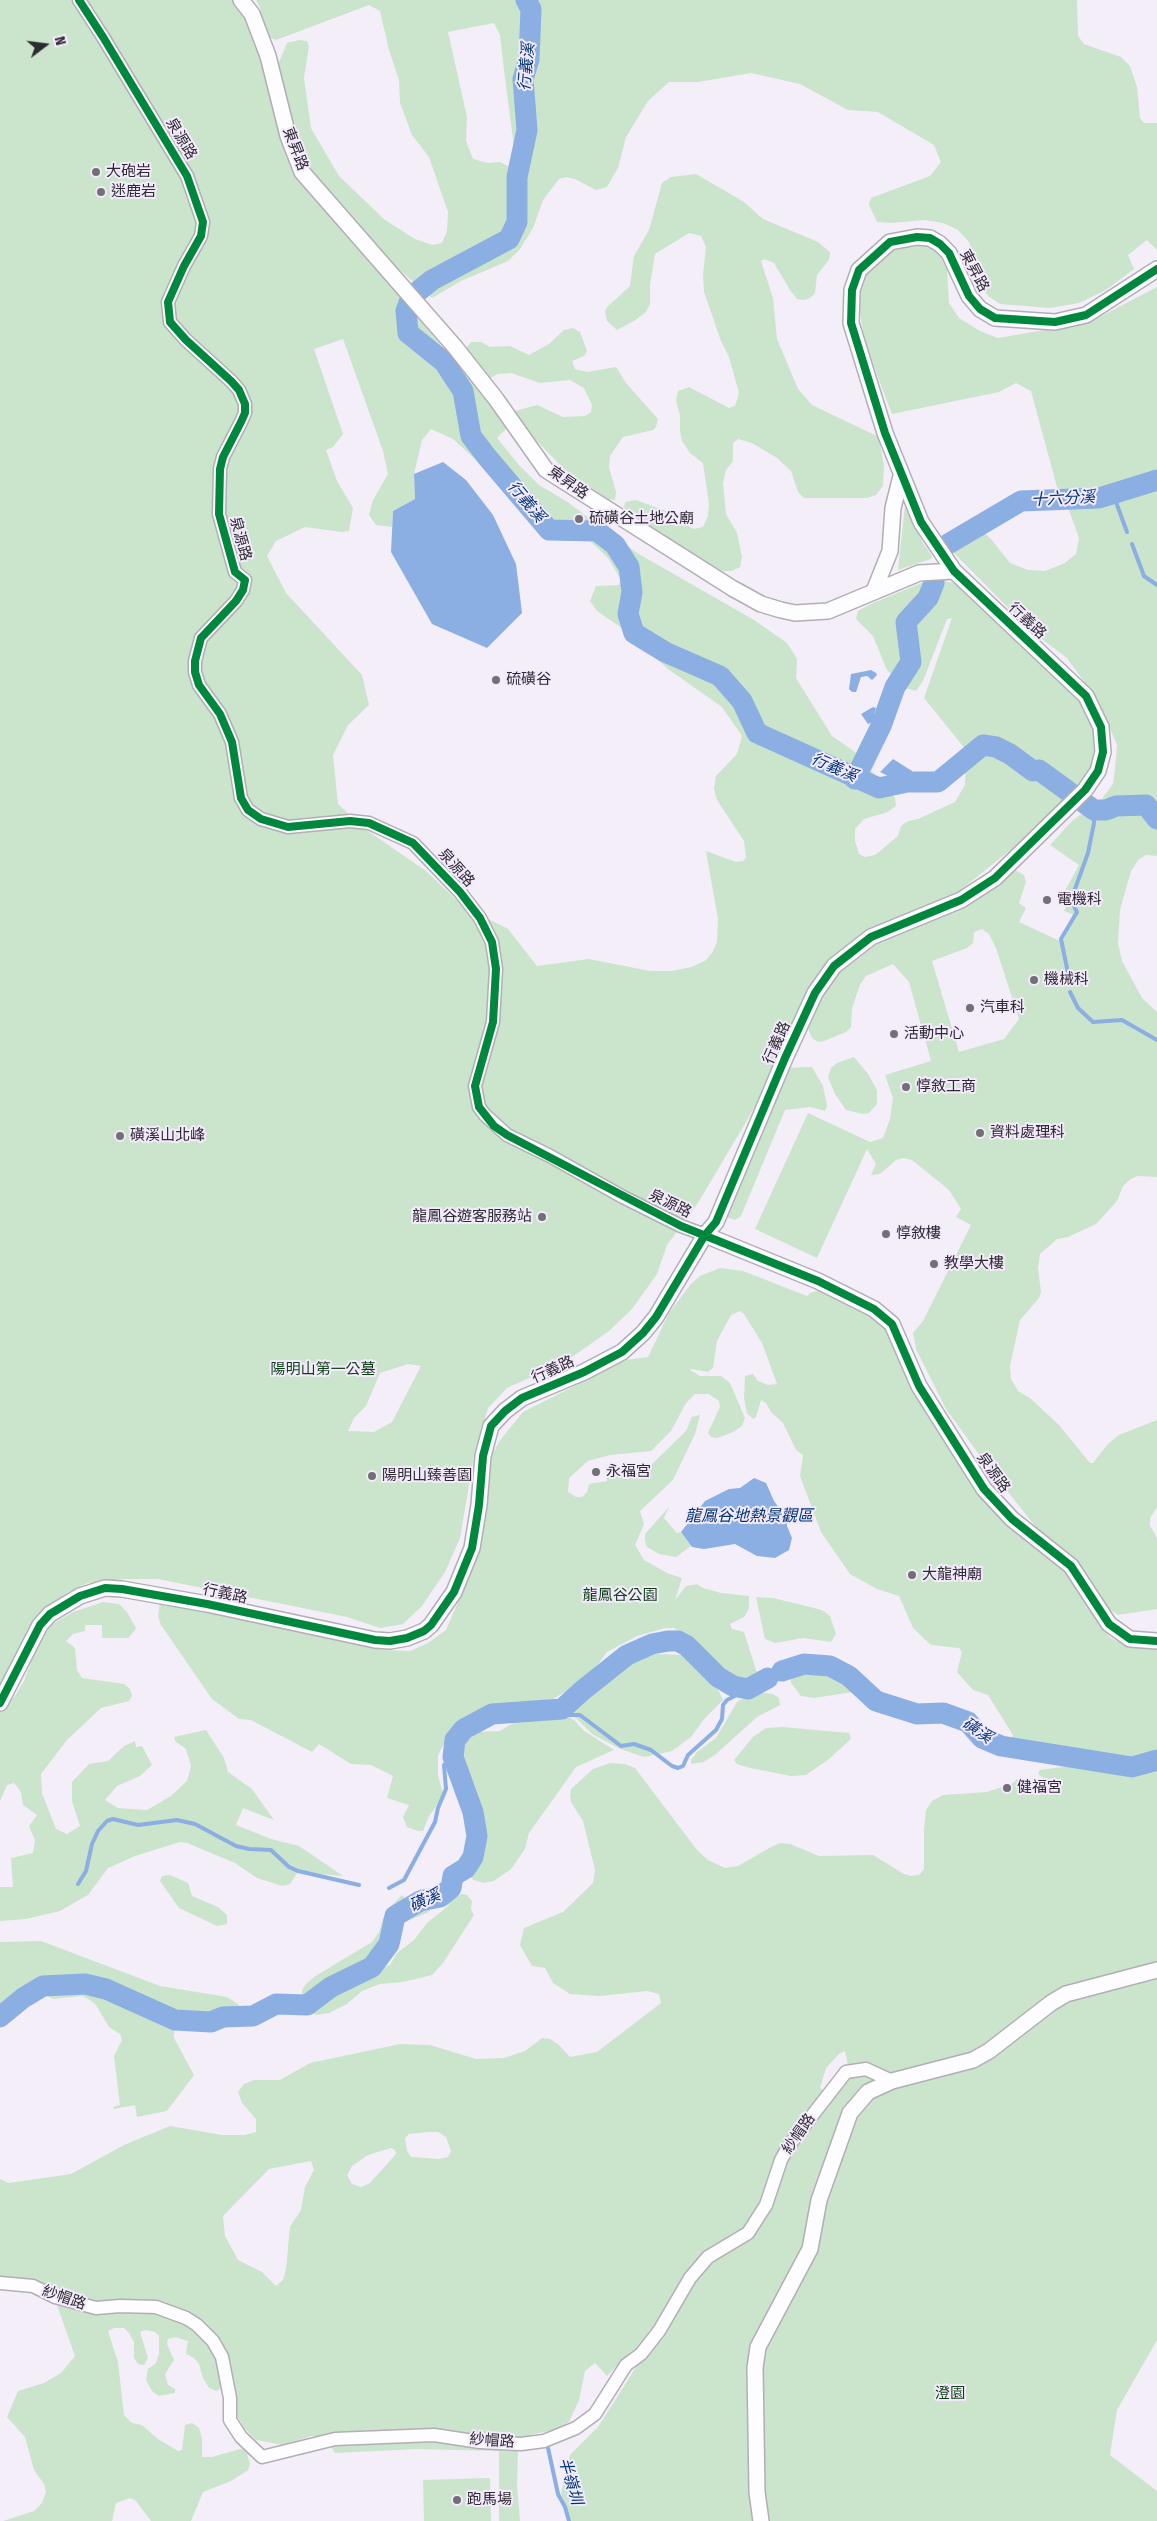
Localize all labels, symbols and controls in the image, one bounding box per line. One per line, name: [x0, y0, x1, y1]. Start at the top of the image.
north arrow: [20, 20, 70, 70]
text: N: [51, 35, 69, 47]
water label: 行義溪: [515, 42, 539, 92]
street label: 泉源路: [162, 115, 200, 163]
street label: 東昇路: [279, 125, 311, 173]
place label: 大砲岩: [106, 163, 151, 181]
marker: 大砲岩: [90, 166, 102, 178]
place label: 迷鹿岩: [111, 183, 156, 201]
marker: 迷鹿岩: [95, 186, 107, 198]
street label: 東昇路: [955, 247, 993, 295]
street label: 東昇路: [544, 463, 592, 503]
water label: 行義溪: [503, 477, 549, 527]
water label: 十六分溪: [1031, 488, 1095, 510]
place label: 硫磺谷土地公廟: [589, 510, 694, 528]
marker: 硫磺谷土地公廟: [573, 513, 585, 525]
street label: 泉源路: [225, 515, 255, 563]
street label: 行義路: [1004, 599, 1050, 643]
place label: 硫磺谷: [506, 671, 551, 689]
marker: 硫磺谷: [490, 674, 502, 686]
water label: 行義溪: [808, 749, 860, 787]
street label: 泉源路: [434, 845, 478, 891]
place label: 電機科: [1057, 891, 1102, 909]
marker: 電機科: [1041, 894, 1053, 906]
place label: 機械科: [1044, 971, 1089, 989]
marker: 機械科: [1028, 974, 1040, 986]
place label: 汽車科: [980, 999, 1025, 1017]
marker: 汽車科: [964, 1002, 976, 1014]
street label: 行義路: [760, 1019, 794, 1067]
place label: 活動中心: [904, 1025, 964, 1043]
marker: 活動中心: [888, 1028, 900, 1040]
place label: 惇敘工商: [916, 1078, 976, 1096]
marker: 惇敘工商: [900, 1081, 912, 1093]
place label: 資料處理科: [990, 1124, 1065, 1142]
place label: 磺溪山北峰: [130, 1127, 205, 1145]
marker: 資料處理科: [974, 1127, 986, 1139]
marker: 磺溪山北峰: [114, 1130, 126, 1142]
street label: 泉源路: [646, 1186, 694, 1222]
place label: 龍鳳谷遊客服務站: [412, 1208, 532, 1226]
marker: 龍鳳谷遊客服務站: [536, 1211, 548, 1223]
place label: 惇敘樓: [896, 1225, 941, 1243]
marker: 惇敘樓: [880, 1228, 892, 1240]
place label: 教學大樓: [944, 1255, 1004, 1273]
marker: 教學大樓: [928, 1258, 940, 1270]
street label: 行義路: [529, 1353, 577, 1387]
park label: 陽明山第一公墓: [271, 1361, 375, 1379]
street label: 泉源路: [972, 1450, 1014, 1496]
place label: 永福宮: [606, 1463, 651, 1481]
marker: 永福宮: [590, 1466, 602, 1478]
place label: 陽明山臻善園: [382, 1467, 472, 1485]
marker: 陽明山臻善園: [366, 1470, 378, 1482]
water label: 龍鳳谷地熱景觀區: [685, 1507, 813, 1527]
place label: 大龍神廟: [922, 1566, 982, 1584]
marker: 大龍神廟: [906, 1569, 918, 1581]
street label: 行義路: [201, 1581, 249, 1607]
park label: 龍鳳谷公園: [583, 1587, 657, 1605]
water label: 磺溪: [958, 1714, 996, 1748]
place label: 健福宮: [1017, 1779, 1062, 1797]
marker: 健福宮: [1001, 1782, 1013, 1794]
water label: 磺溪: [406, 1886, 444, 1916]
street label: 紗帽路: [779, 2110, 819, 2158]
street label: 紗帽路: [40, 2282, 88, 2314]
park label: 澄園: [935, 2385, 965, 2403]
street label: 紗帽路: [469, 2430, 515, 2452]
water label: 半嶺圳: [554, 2455, 586, 2507]
place label: 跑馬場: [467, 2491, 512, 2509]
marker: 跑馬場: [451, 2494, 463, 2506]

